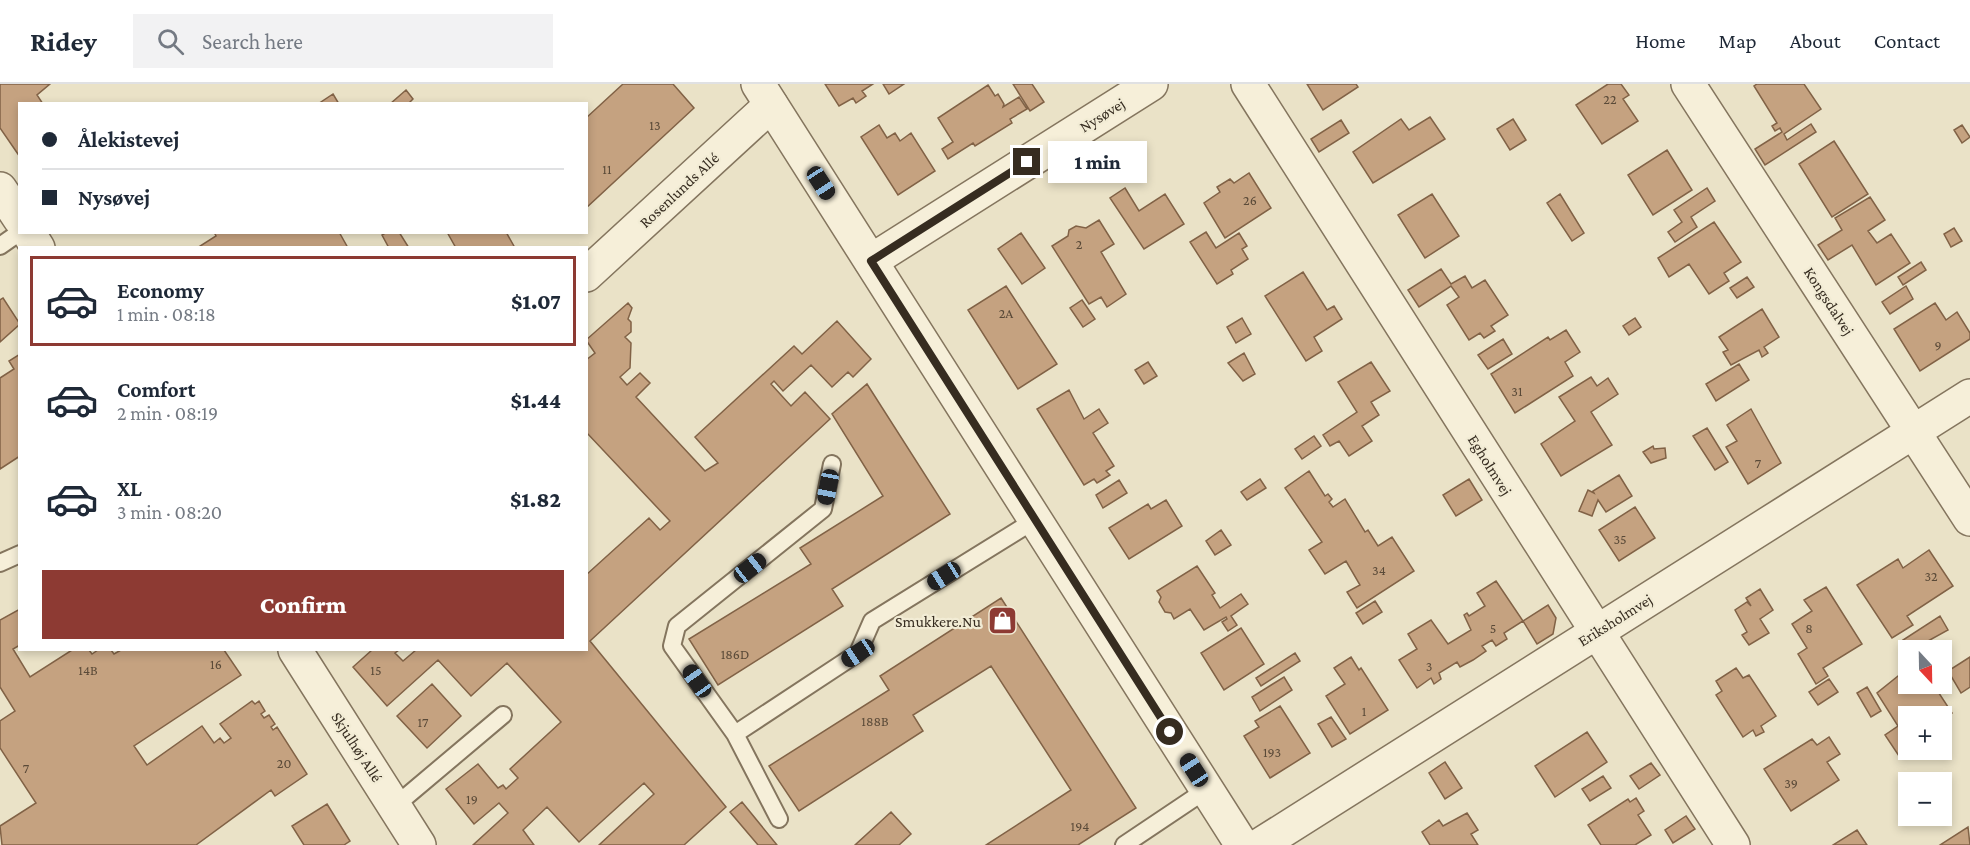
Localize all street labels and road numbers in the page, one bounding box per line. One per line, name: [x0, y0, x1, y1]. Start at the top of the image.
street label: Nysøvej: [1076, 95, 1128, 136]
street label: Rosenlunds Allé: [636, 149, 722, 231]
street label: Kongsdalvej: [1800, 264, 1857, 339]
street label: Egholmvej: [1464, 432, 1515, 499]
street label: Eriksholmvej: [1575, 590, 1656, 650]
street label: Skjulhøj Allé: [327, 709, 386, 786]

